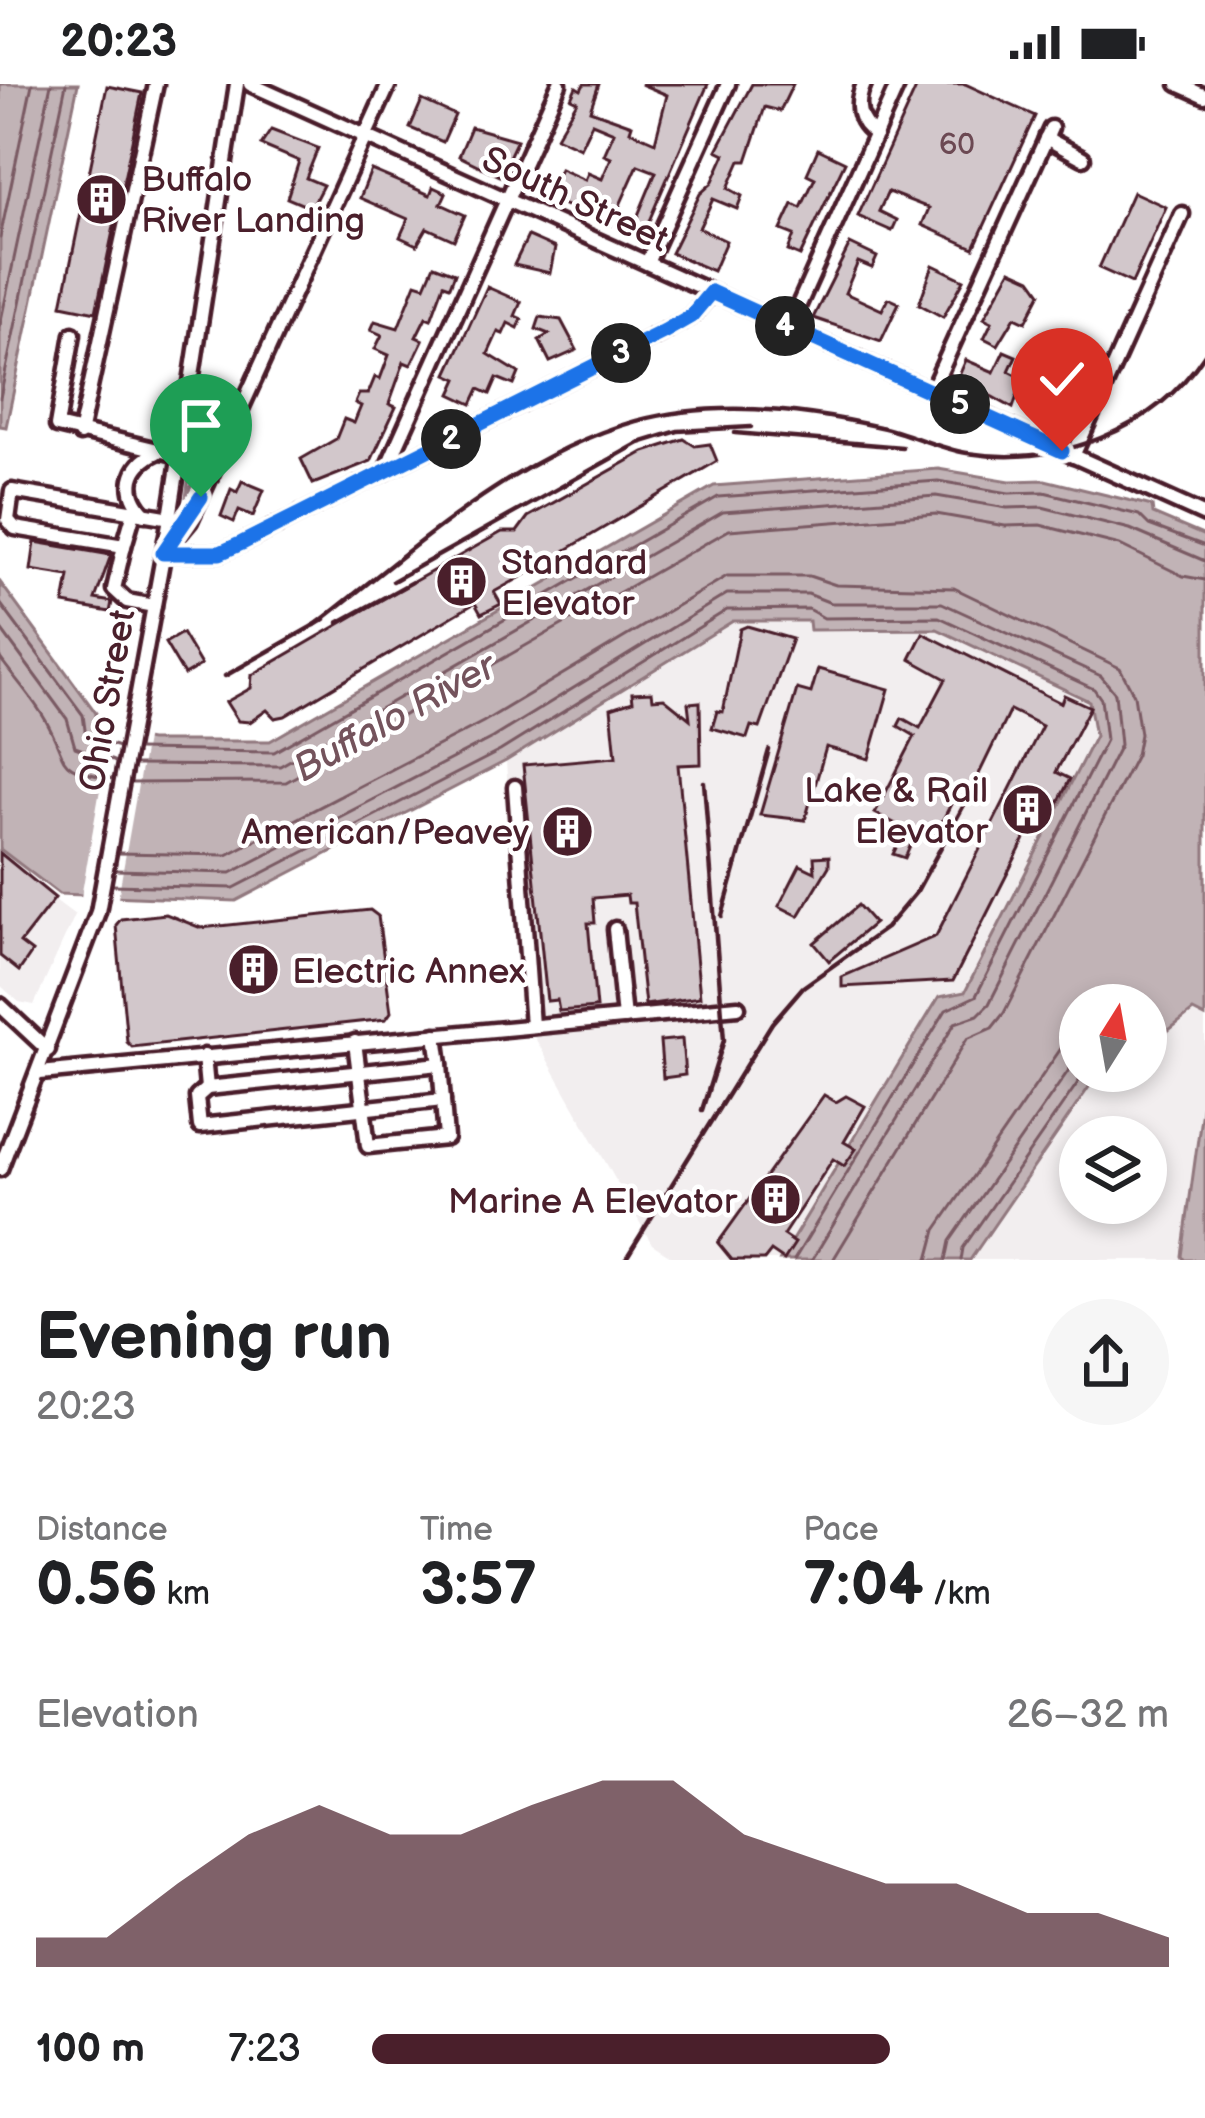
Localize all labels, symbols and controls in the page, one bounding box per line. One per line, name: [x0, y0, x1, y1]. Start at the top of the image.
text: 20:23: [60, 15, 177, 70]
house number: 60: [939, 127, 975, 163]
street label: South Street: [475, 138, 675, 262]
place label: Buffalo River Landing: [141, 159, 365, 243]
building icon: Buffalo River Landing: [74, 171, 130, 227]
pin: 4: [755, 296, 815, 356]
text: 4: [775, 306, 795, 346]
pin: 3: [591, 323, 651, 383]
pin: [1011, 328, 1113, 451]
text: 3: [611, 333, 631, 373]
icon: check: [1029, 346, 1095, 412]
pin: [150, 374, 252, 497]
pin: 5: [930, 374, 990, 434]
text: 5: [950, 384, 970, 424]
icon: arrive: [168, 392, 234, 458]
pin: 2: [421, 409, 481, 469]
text: 2: [441, 419, 461, 459]
place label: Standard Elevator: [501, 542, 647, 626]
building icon: Standard Elevator: [434, 554, 490, 610]
street label: Ohio Street: [71, 606, 146, 795]
water label: Buffalo River: [286, 642, 507, 793]
place label: Lake & Rail Elevator: [804, 770, 989, 854]
building icon: Lake & Rail Elevator: [999, 782, 1055, 838]
building icon: American/Peavey: [540, 803, 596, 859]
place label: American/Peavey: [241, 812, 530, 855]
building icon: Electric Annex: [225, 942, 281, 998]
place label: Electric Annex: [292, 951, 526, 994]
north arrow: [1059, 984, 1167, 1092]
map controls: [1059, 984, 1167, 1224]
button: layers: [1059, 1116, 1167, 1224]
building icon: Marine A Elevator: [748, 1172, 804, 1228]
place label: Marine A Elevator: [448, 1181, 738, 1224]
text: Evening run: [36, 1299, 392, 1378]
button: share: [1043, 1299, 1169, 1425]
text: 20:23: [36, 1384, 136, 1431]
text: Distance: [36, 1510, 168, 1550]
text: Time: [420, 1510, 493, 1550]
text: Pace: [803, 1510, 879, 1550]
text: 0.56: [36, 1550, 158, 1622]
text: 3:57: [420, 1550, 537, 1622]
text: 7:04: [803, 1550, 924, 1622]
text: km: [158, 1574, 210, 1614]
text: /km: [924, 1574, 991, 1614]
text: Elevation: [36, 1692, 199, 1739]
text: 26–32 m: [1007, 1692, 1169, 1739]
text: 100 m: [36, 2026, 145, 2073]
text: 7:23: [228, 2026, 301, 2073]

